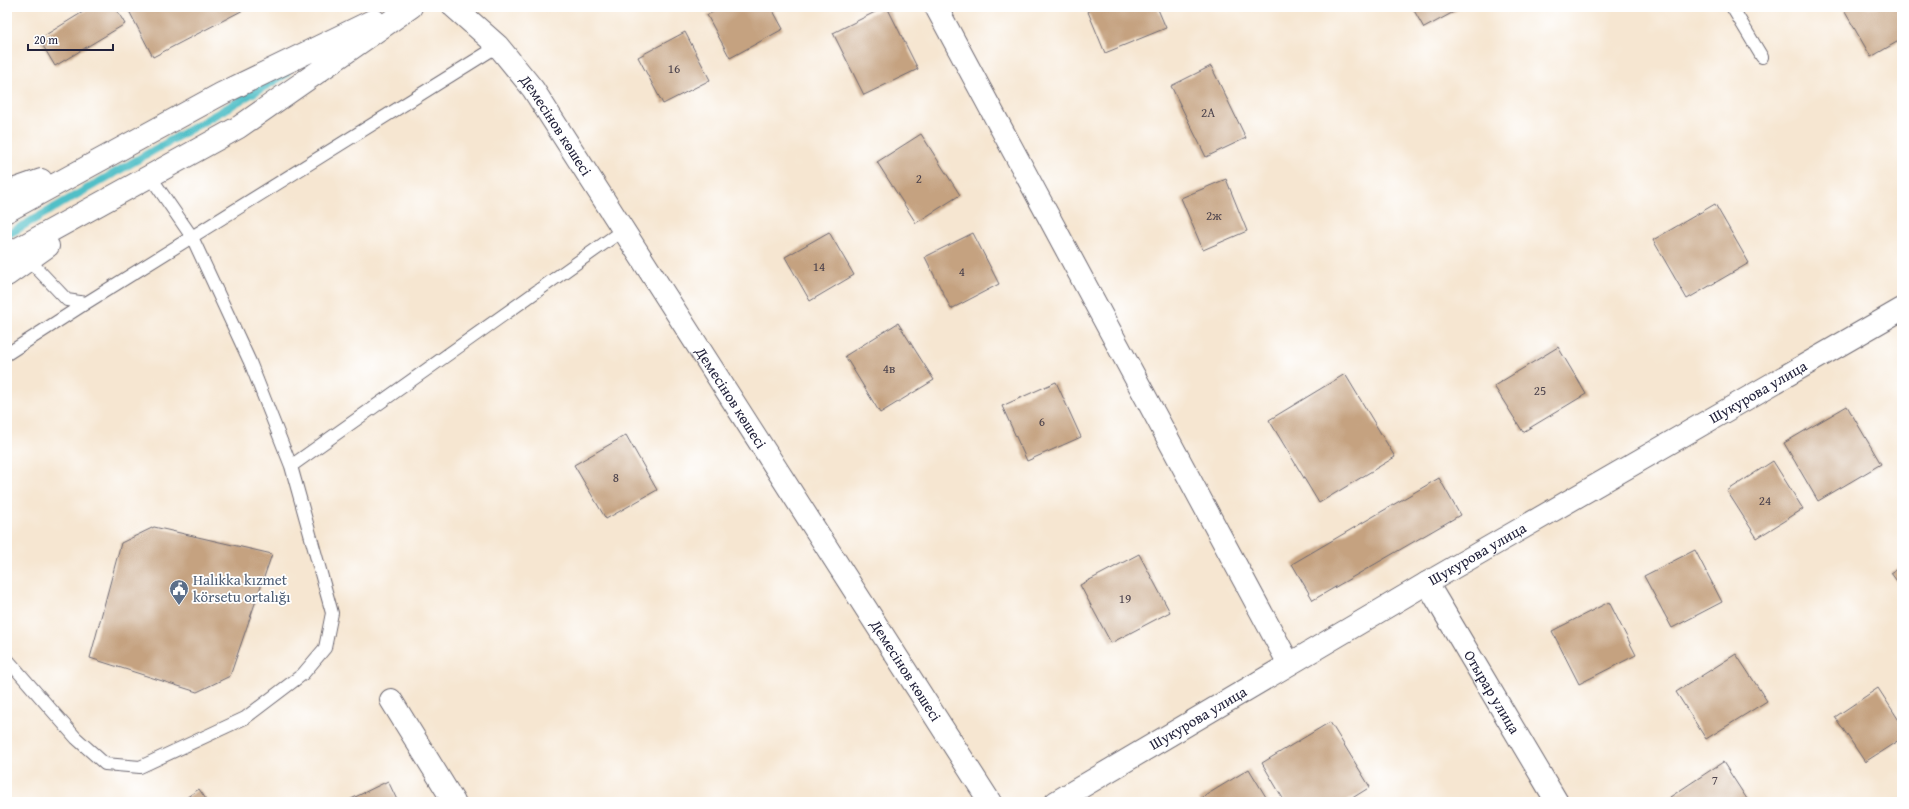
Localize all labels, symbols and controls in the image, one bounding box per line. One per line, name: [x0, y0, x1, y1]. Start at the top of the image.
scale bar: [28, 26, 113, 52]
text: 20 m: [34, 31, 58, 48]
house number: 16: [668, 59, 680, 78]
street label: Демесінов көшесі: [515, 69, 597, 180]
house number: 2А: [1201, 103, 1215, 122]
house number: 2: [916, 169, 922, 188]
house number: 2ж: [1206, 206, 1222, 225]
house number: 14: [813, 257, 825, 276]
house number: 4: [959, 262, 965, 281]
street label: Демесінов көшесі: [690, 342, 772, 452]
street label: Шукурова улица: [1705, 355, 1811, 428]
house number: 4в: [883, 359, 895, 378]
house number: 25: [1534, 381, 1546, 400]
house number: 6: [1039, 412, 1045, 431]
house number: 8: [613, 468, 619, 487]
house number: 24: [1759, 491, 1771, 510]
street label: Шукурова улица: [1424, 517, 1531, 590]
place label: Halıkka kızmet körsetu ortalığı: [193, 569, 290, 607]
public building icon: Halıkka kızmet körsetu ortalığı: [168, 578, 190, 606]
house number: 19: [1119, 589, 1131, 608]
street label: Демесінов көшесі: [865, 614, 947, 725]
street label: Отырар улица: [1459, 646, 1526, 738]
street label: Шукурова улица: [1145, 680, 1251, 755]
house number: 7: [1712, 771, 1718, 790]

